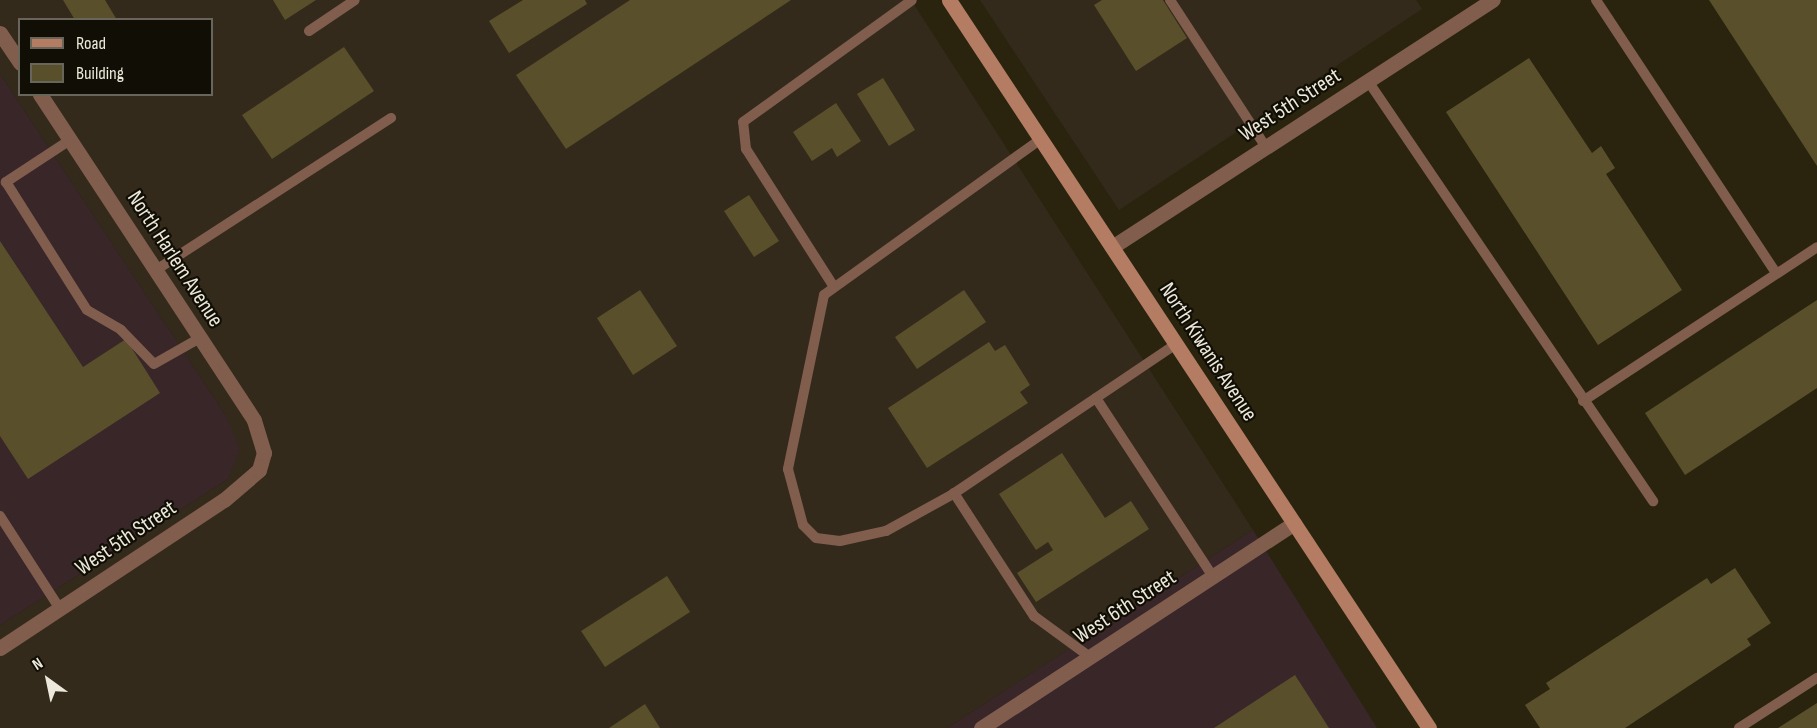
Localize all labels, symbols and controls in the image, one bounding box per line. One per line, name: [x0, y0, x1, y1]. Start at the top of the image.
legend: [18, 18, 213, 96]
text: Road: [76, 33, 106, 54]
street label: West 5th Street: [1234, 62, 1346, 148]
text: Building: [76, 63, 124, 84]
street label: North Harlem Avenue: [121, 186, 229, 332]
street label: North Kiwanis Avenue: [1153, 278, 1263, 426]
street label: West 5th Street: [71, 495, 181, 581]
street label: West 6th Street: [1069, 564, 1181, 650]
north arrow: [18, 650, 78, 710]
text: N: [29, 654, 47, 675]

